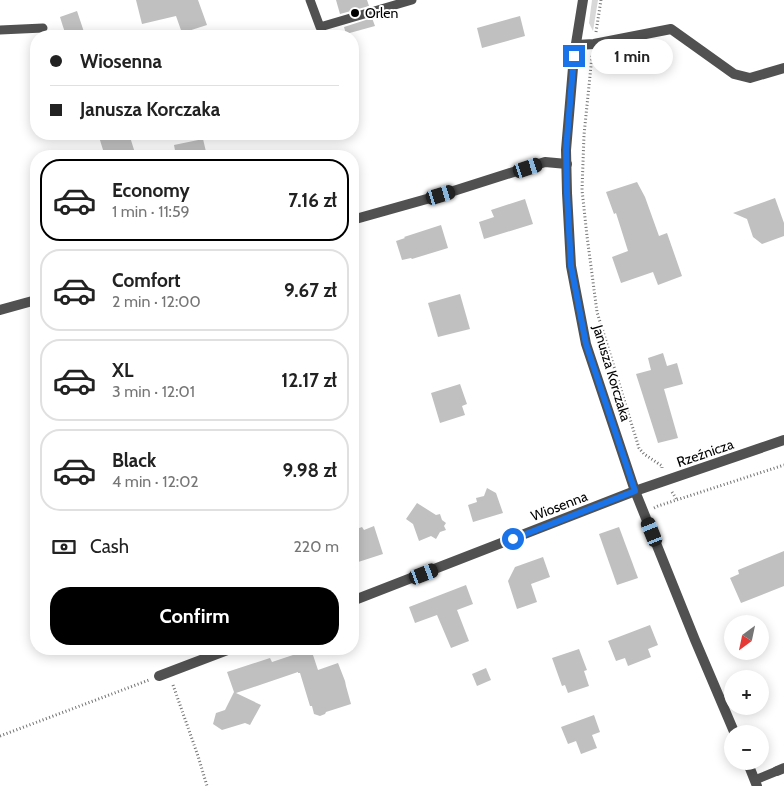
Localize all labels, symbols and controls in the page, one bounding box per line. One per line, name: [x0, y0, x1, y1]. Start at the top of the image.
place label: Orlen: [365, 4, 399, 22]
marker: Orlen: [349, 7, 361, 19]
callout: 1 min: [592, 38, 674, 74]
route end: [563, 45, 585, 67]
text: 1 min: [614, 47, 650, 66]
text: Wiosenna: [80, 50, 162, 73]
text: Janusza Korczaka: [80, 98, 220, 121]
car: [511, 156, 544, 180]
icon: car: [52, 178, 97, 223]
text: Economy: [112, 179, 190, 202]
car: [424, 183, 457, 207]
text: 7.16 zł: [288, 189, 337, 212]
text: 1 min · 11:59: [112, 202, 190, 221]
icon: car: [52, 268, 97, 313]
text: Comfort: [112, 269, 181, 292]
text: 9.67 zł: [284, 279, 337, 302]
text: 2 min · 12:00: [112, 292, 201, 311]
street label: Janusza Korczaka: [589, 322, 635, 423]
icon: car: [52, 358, 97, 403]
text: XL: [112, 359, 133, 382]
text: 12.17 zł: [281, 369, 337, 392]
text: 3 min · 12:01: [112, 382, 195, 401]
street label: Rzeźnicza: [674, 435, 736, 471]
icon: car: [52, 448, 97, 493]
text: Black: [112, 449, 156, 472]
text: 9.98 zł: [282, 459, 337, 482]
text: 4 min · 12:02: [112, 472, 199, 491]
street label: Wiosenna: [528, 487, 590, 525]
car: [639, 515, 664, 549]
route start: [502, 528, 524, 550]
icon: cash: [50, 533, 78, 561]
text: Cash: [90, 535, 129, 558]
text: 220 m: [293, 537, 339, 556]
car: [407, 562, 440, 586]
button: Confirm: [50, 587, 339, 645]
north arrow: [724, 615, 769, 660]
map controls: [724, 615, 769, 770]
button: +: [724, 670, 769, 715]
button: −: [724, 725, 769, 770]

